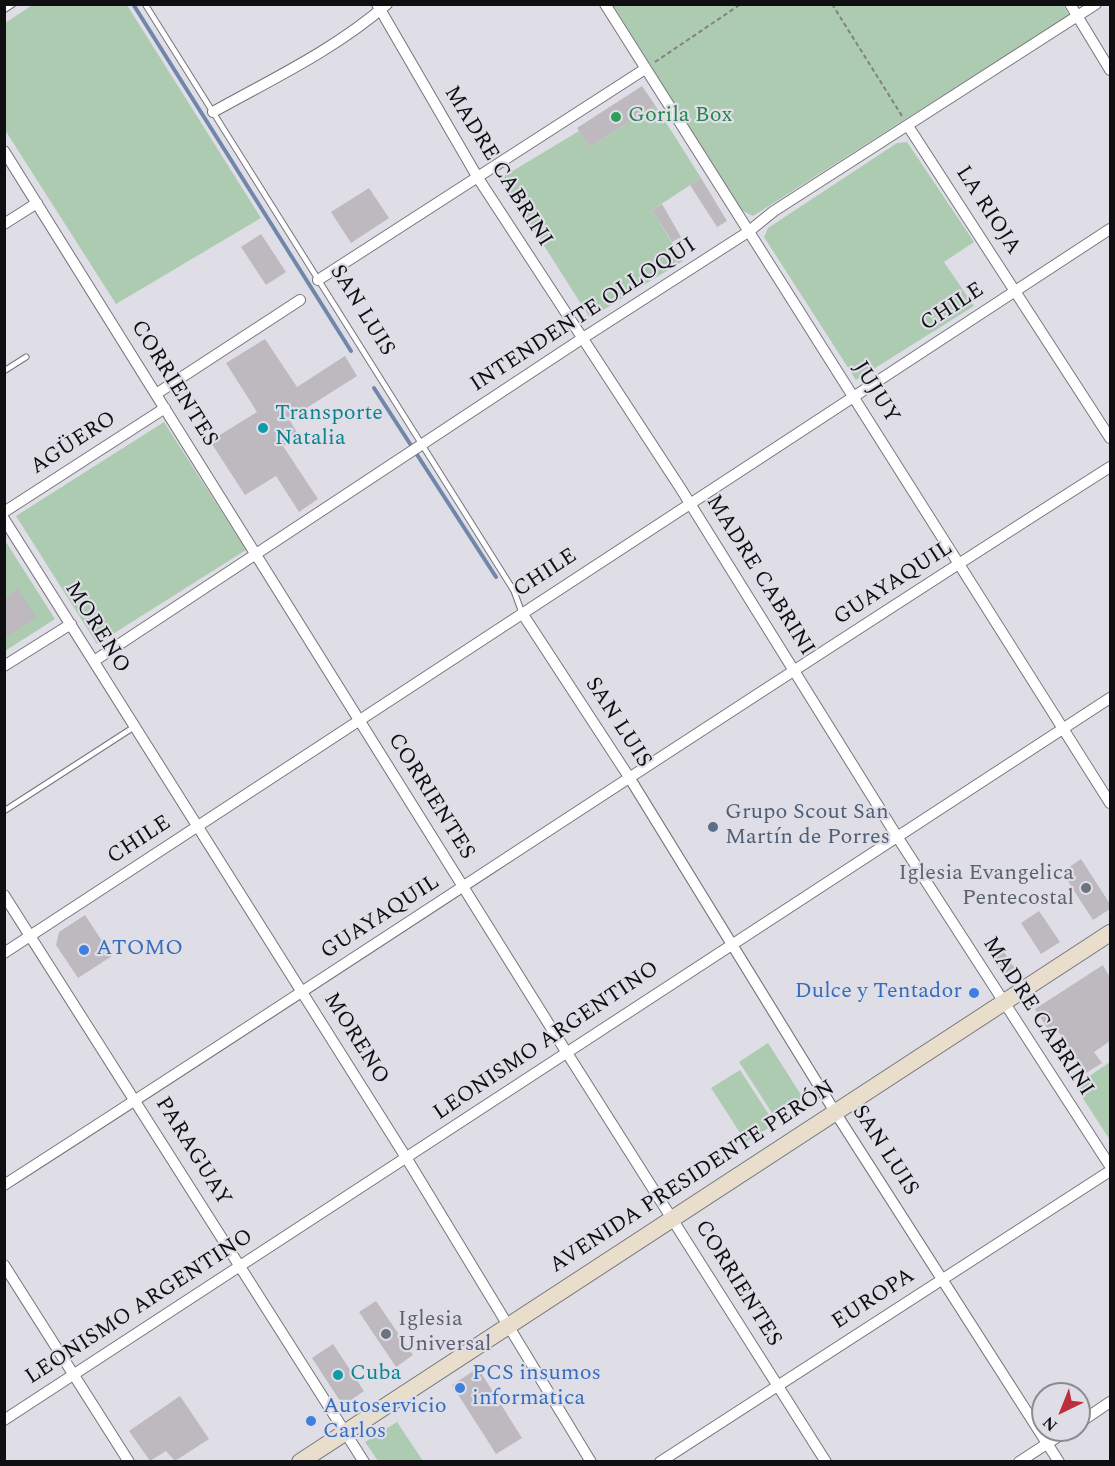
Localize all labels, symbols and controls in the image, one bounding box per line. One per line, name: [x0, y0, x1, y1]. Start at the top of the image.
street label: MADRE CABRINI: [437, 82, 557, 252]
place label: Gorila Box: [628, 104, 732, 130]
marker: Gorila Box: [609, 110, 623, 124]
street label: LA RIOJA: [949, 162, 1025, 260]
street label: INTENDENTE OLLOQUI: [466, 233, 702, 399]
street label: SAN LUIS: [323, 261, 399, 361]
street label: CHILE: [916, 278, 990, 338]
street label: CORRIENTES: [124, 316, 222, 452]
street label: JUJUY: [846, 357, 904, 429]
place label: Transporte Natalia: [275, 402, 383, 454]
street label: AGÜERO: [26, 407, 122, 481]
marker: Transporte Natalia: [256, 421, 270, 435]
street label: MADRE CABRINI: [699, 491, 819, 661]
street label: GUAYAQUIL: [830, 536, 958, 632]
street label: CHILE: [509, 544, 583, 604]
street label: MORENO: [58, 577, 134, 679]
street label: SAN LUIS: [578, 673, 656, 773]
street label: CORRIENTES: [381, 729, 479, 865]
place label: Grupo Scout San Martín de Porres: [725, 801, 890, 852]
street label: CHILE: [103, 811, 177, 871]
marker: Grupo Scout San Martín de Porres: [706, 820, 720, 834]
place label: Iglesia Evangelica Pentecostal: [898, 862, 1074, 914]
street label: GUAYAQUIL: [317, 870, 445, 966]
marker: Iglesia Evangelica Pentecostal: [1079, 881, 1093, 895]
street label: MADRE CABRINI: [976, 932, 1098, 1102]
place label: ATOMO: [96, 937, 183, 963]
marker: ATOMO: [77, 943, 91, 957]
street label: LEONISMO ARGENTINO: [429, 957, 665, 1127]
place label: Dulce y Tentador: [795, 980, 962, 1006]
marker: Dulce y Tentador: [967, 986, 981, 1000]
street label: MORENO: [317, 988, 393, 1090]
street label: AVENIDA PRESIDENTE PERÓN: [545, 1076, 841, 1280]
street label: PARAGUAY: [148, 1093, 236, 1211]
street label: SAN LUIS: [845, 1101, 923, 1201]
street label: CORRIENTES: [688, 1216, 786, 1352]
street label: LEONISMO ARGENTINO: [21, 1224, 259, 1392]
street label: EUROPA: [828, 1264, 920, 1336]
place label: Iglesia Universal: [398, 1308, 491, 1360]
marker: Iglesia Universal: [379, 1327, 393, 1341]
place label: Cuba: [350, 1362, 402, 1388]
place label: PCS insumos informatica: [472, 1362, 601, 1414]
marker: Cuba: [331, 1368, 345, 1382]
marker: PCS insumos informatica: [453, 1381, 467, 1395]
north arrow: [1031, 1382, 1091, 1442]
place label: Autoservicio Carlos: [323, 1395, 447, 1446]
text: N: [1037, 1410, 1063, 1437]
marker: Autoservicio Carlos: [304, 1414, 318, 1428]

